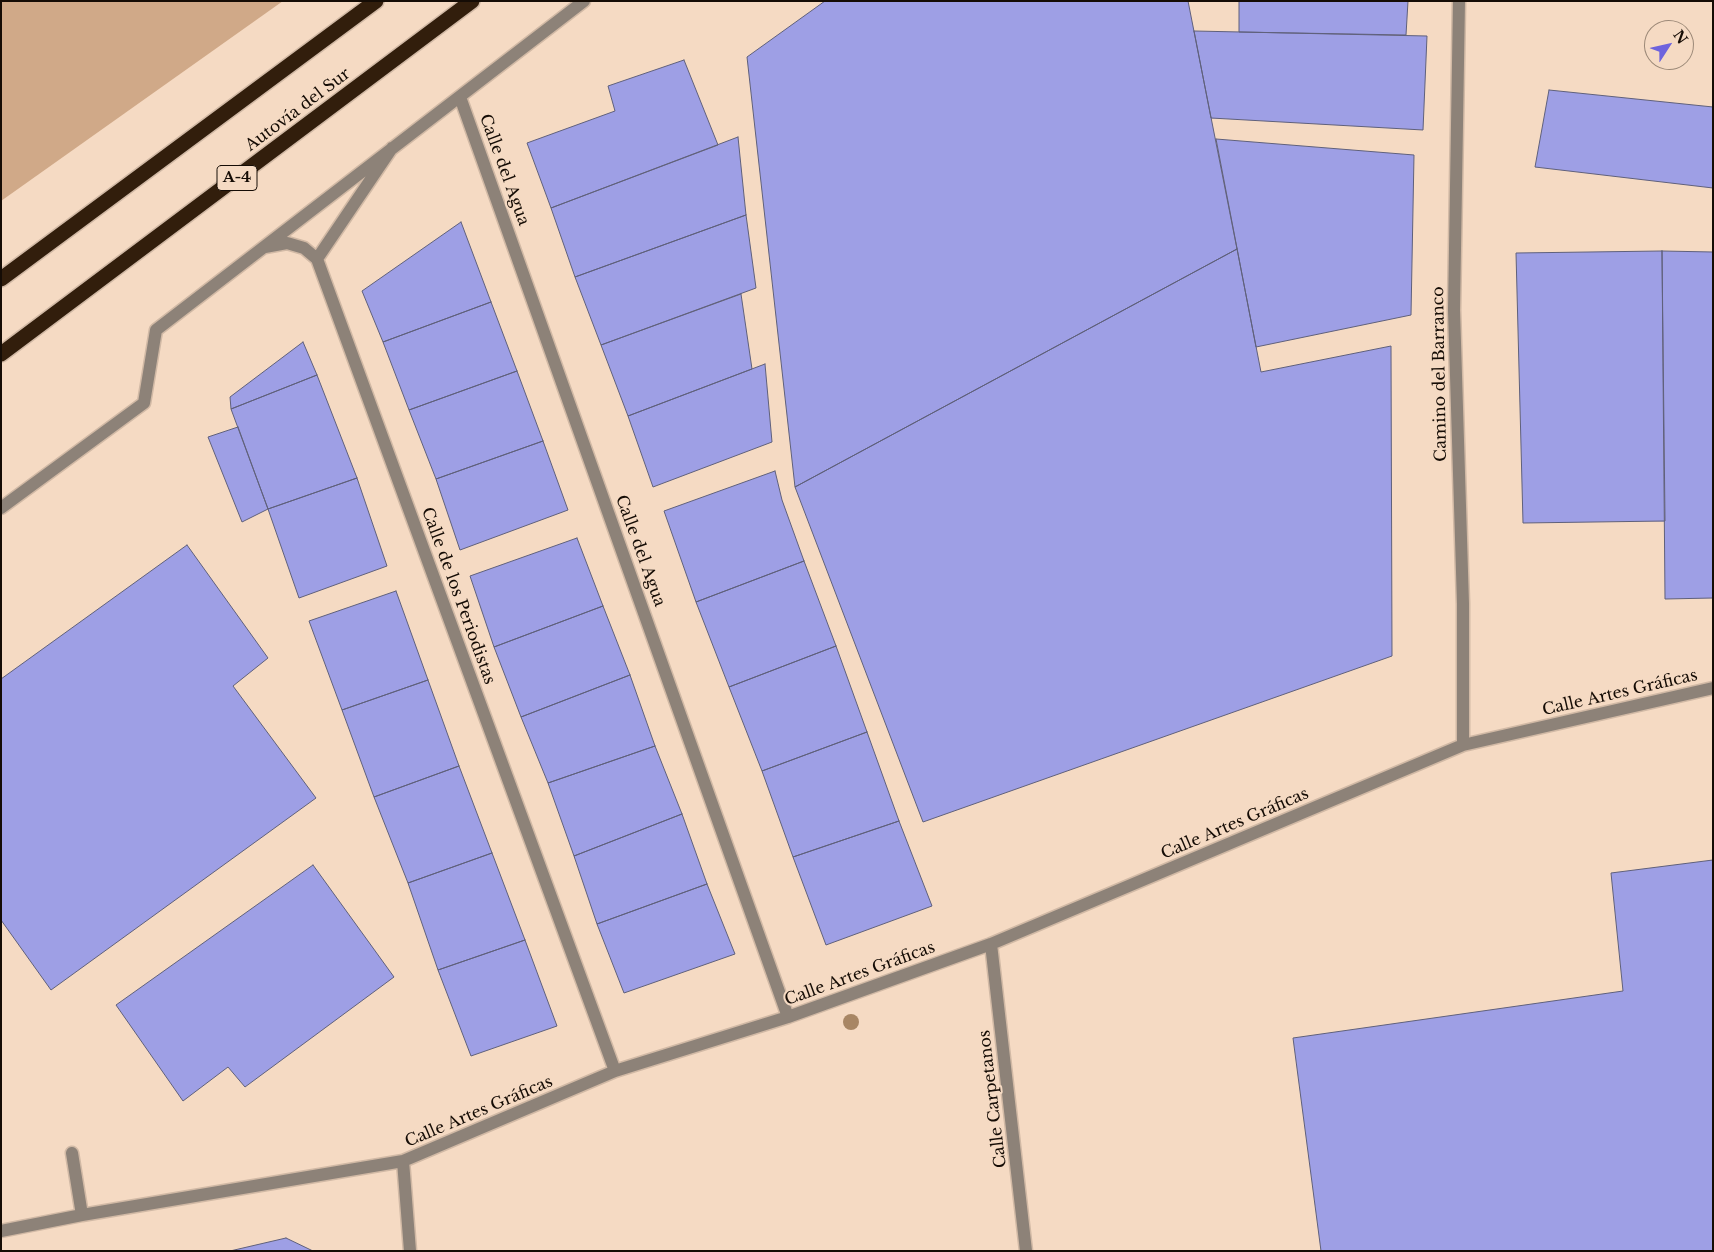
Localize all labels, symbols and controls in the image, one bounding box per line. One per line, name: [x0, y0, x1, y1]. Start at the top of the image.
north arrow: [1644, 20, 1694, 70]
text: N: [1669, 26, 1692, 48]
street label: Autovía del Sur: [242, 64, 354, 156]
street label: Calle del Agua: [475, 112, 533, 228]
road number: A-4: [217, 166, 257, 190]
street label: Camino del Barranco: [1429, 286, 1451, 462]
street label: Calle del Agua: [611, 493, 669, 609]
street label: Calle de los Periodistas: [417, 505, 499, 687]
street label: Calle Artes Gráficas: [1541, 666, 1699, 720]
street label: Calle Artes Gráficas: [1158, 784, 1312, 864]
street label: Calle Artes Gráficas: [782, 938, 938, 1010]
street label: Calle Carpetanos: [975, 1029, 1011, 1169]
street label: Calle Artes Gráficas: [402, 1072, 556, 1152]

